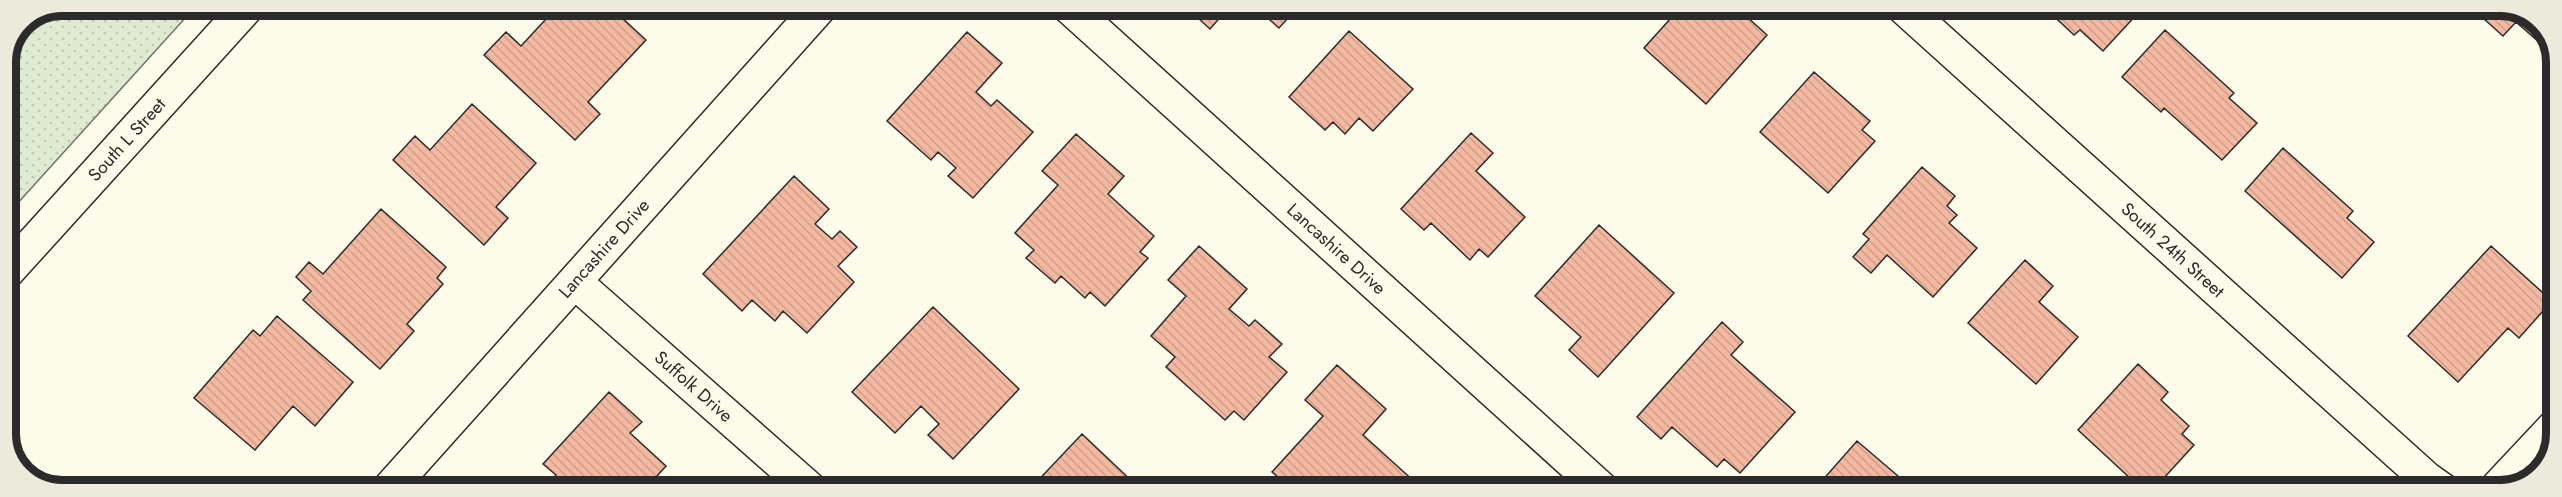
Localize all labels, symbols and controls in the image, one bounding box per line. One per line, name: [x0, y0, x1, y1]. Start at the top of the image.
street label: South L Street: [82, 92, 172, 187]
street label: Lancashire Drive: [552, 193, 656, 304]
street label: South 24th Street: [2115, 196, 2231, 304]
street label: Lancashire Drive: [1281, 197, 1392, 301]
street label: Suffolk Drive: [649, 345, 739, 428]

